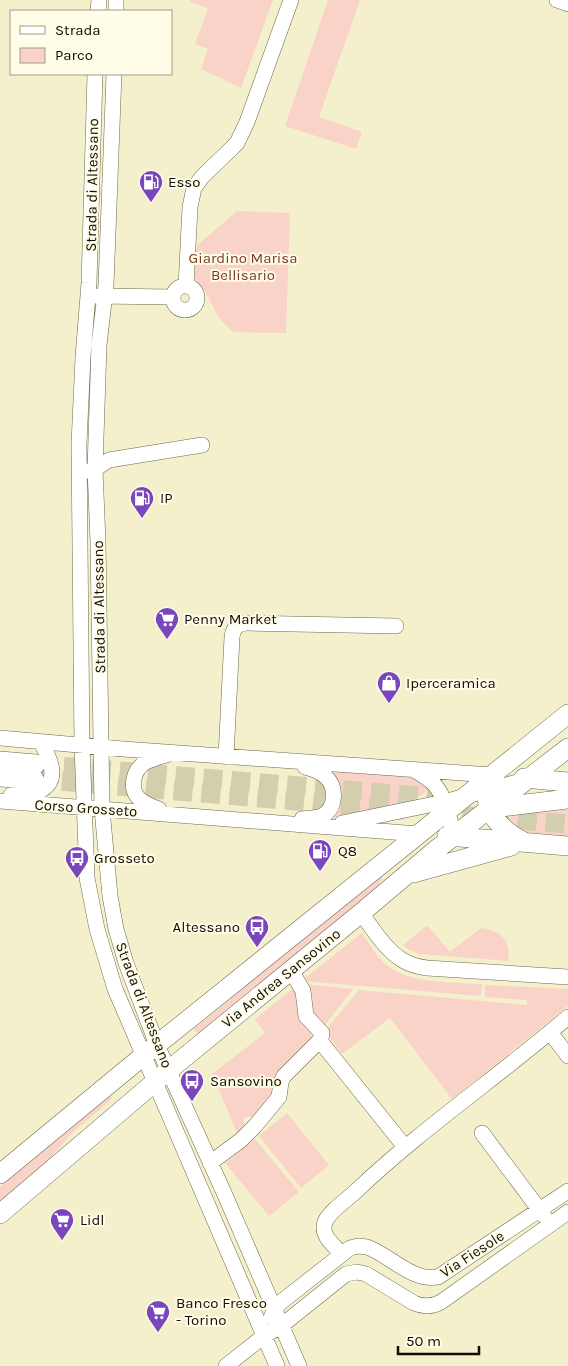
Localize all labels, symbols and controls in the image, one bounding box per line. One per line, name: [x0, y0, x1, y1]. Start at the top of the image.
legend: [10, 10, 172, 75]
text: Strada: [55, 21, 101, 39]
text: Parco: [55, 46, 93, 64]
street label: Strada di Altessano: [82, 118, 102, 252]
fuel station icon: Esso: [138, 169, 164, 203]
place label: Esso: [168, 173, 200, 191]
park label: Giardino Marisa Bellisario: [189, 249, 297, 284]
fuel station icon: IP: [129, 485, 155, 519]
place label: IP: [160, 489, 173, 507]
street label: Strada di Altessano: [89, 540, 109, 674]
supermarket icon: Penny Market: [154, 606, 180, 640]
place label: Penny Market: [184, 610, 277, 628]
shop icon: Iperceramica: [376, 670, 402, 704]
place label: Iperceramica: [406, 674, 496, 692]
street label: Corso Grosseto: [34, 795, 138, 821]
fuel station icon: Q8: [307, 838, 333, 872]
place label: Q8: [338, 842, 357, 860]
bus stop icon: Grosseto: [64, 845, 90, 879]
place label: Grosseto: [94, 849, 155, 867]
bus stop icon: Altessano: [244, 914, 270, 948]
place label: Altessano: [173, 918, 240, 936]
street label: Via Andrea Sansovino: [218, 924, 344, 1032]
street label: Strada di Altessano: [112, 939, 176, 1071]
bus stop icon: Sansovino: [179, 1068, 205, 1102]
place label: Sansovino: [210, 1072, 282, 1090]
supermarket icon: Lidl: [49, 1207, 75, 1241]
place label: Lidl: [80, 1211, 105, 1229]
street label: Via Fiesole: [437, 1227, 507, 1281]
place label: Banco Fresco - Torino: [176, 1294, 267, 1329]
supermarket icon: Banco Fresco - Torino: [145, 1299, 171, 1333]
scale bar: [398, 1324, 479, 1356]
text: 50 m: [406, 1332, 441, 1350]

